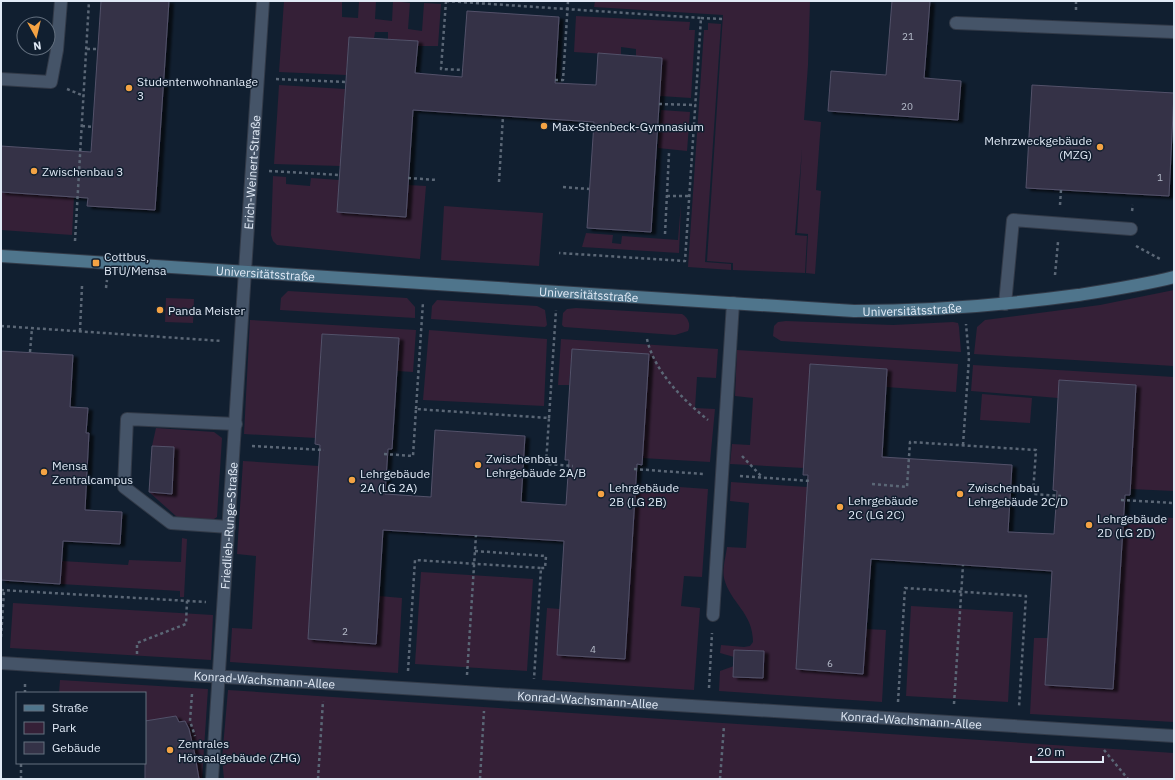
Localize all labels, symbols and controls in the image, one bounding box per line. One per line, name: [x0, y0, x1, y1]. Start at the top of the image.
north arrow: [16, 16, 56, 56]
house number: 21: [902, 30, 914, 43]
text: N: [32, 38, 42, 53]
place label: Studentenwohnanlage 3: [137, 74, 259, 103]
marker: Studentenwohnanlage 3: [124, 83, 134, 93]
house number: 20: [901, 100, 913, 113]
street label: Erich-Weinert-Straße: [240, 114, 263, 230]
place label: Max-Steenbeck-Gymnasium: [552, 119, 704, 134]
marker: Max-Steenbeck-Gymnasium: [539, 121, 549, 131]
place label: Mehrzweckgebäude (MZG): [984, 133, 1092, 162]
marker: Mehrzweckgebäude (MZG): [1095, 142, 1105, 152]
place label: Zwischenbau 3: [42, 164, 124, 179]
marker: Zwischenbau 3: [29, 166, 39, 176]
house number: 1: [1157, 171, 1163, 184]
place label: Cottbus, BTU/Mensa: [104, 249, 167, 278]
marker: Cottbus, BTU/Mensa: [91, 258, 101, 268]
street label: Universitätsstraße: [215, 262, 316, 284]
street label: Universitätsstraße: [539, 283, 639, 305]
street label: Universitätsstraße: [862, 300, 963, 318]
place label: Panda Meister: [168, 303, 245, 318]
marker: Panda Meister: [155, 305, 165, 315]
place label: Zwischenbau Lehrgebäude 2A/B: [486, 451, 586, 480]
place label: Mensa Zentralcampus: [52, 458, 133, 487]
marker: Zwischenbau Lehrgebäude 2A/B: [473, 460, 483, 470]
street label: Friedlieb-Runge-Straße: [217, 461, 240, 590]
place label: Lehrgebäude 2A (LG 2A): [360, 466, 430, 495]
marker: Mensa Zentralcampus: [39, 467, 49, 477]
marker: Lehrgebäude 2A (LG 2A): [347, 475, 357, 485]
place label: Lehrgebäude 2B (LG 2B): [609, 480, 679, 509]
place label: Zwischenbau Lehrgebäude 2C/D: [968, 480, 1068, 509]
marker: Lehrgebäude 2B (LG 2B): [596, 489, 606, 499]
marker: Zwischenbau Lehrgebäude 2C/D: [955, 489, 965, 499]
place label: Lehrgebäude 2C (LG 2C): [848, 493, 918, 522]
marker: Lehrgebäude 2C (LG 2C): [835, 502, 845, 512]
place label: Lehrgebäude 2D (LG 2D): [1097, 511, 1167, 540]
marker: Lehrgebäude 2D (LG 2D): [1084, 520, 1094, 530]
house number: 2: [342, 625, 348, 638]
house number: 4: [590, 643, 596, 656]
house number: 6: [827, 657, 833, 670]
street label: Konrad-Wachsmann-Allee: [193, 668, 336, 691]
street label: Konrad-Wachsmann-Allee: [517, 688, 659, 711]
legend: [16, 692, 146, 764]
text: Straße: [52, 700, 89, 715]
street label: Konrad-Wachsmann-Allee: [840, 708, 983, 732]
text: Park: [52, 720, 77, 735]
place label: Zentrales Hörsaalgebäude (ZHG): [178, 736, 301, 765]
scale bar: [1031, 738, 1103, 764]
text: Gebäude: [52, 740, 101, 755]
text: 20 m: [1037, 744, 1065, 759]
marker: Zentrales Hörsaalgebäude (ZHG): [165, 745, 175, 755]

